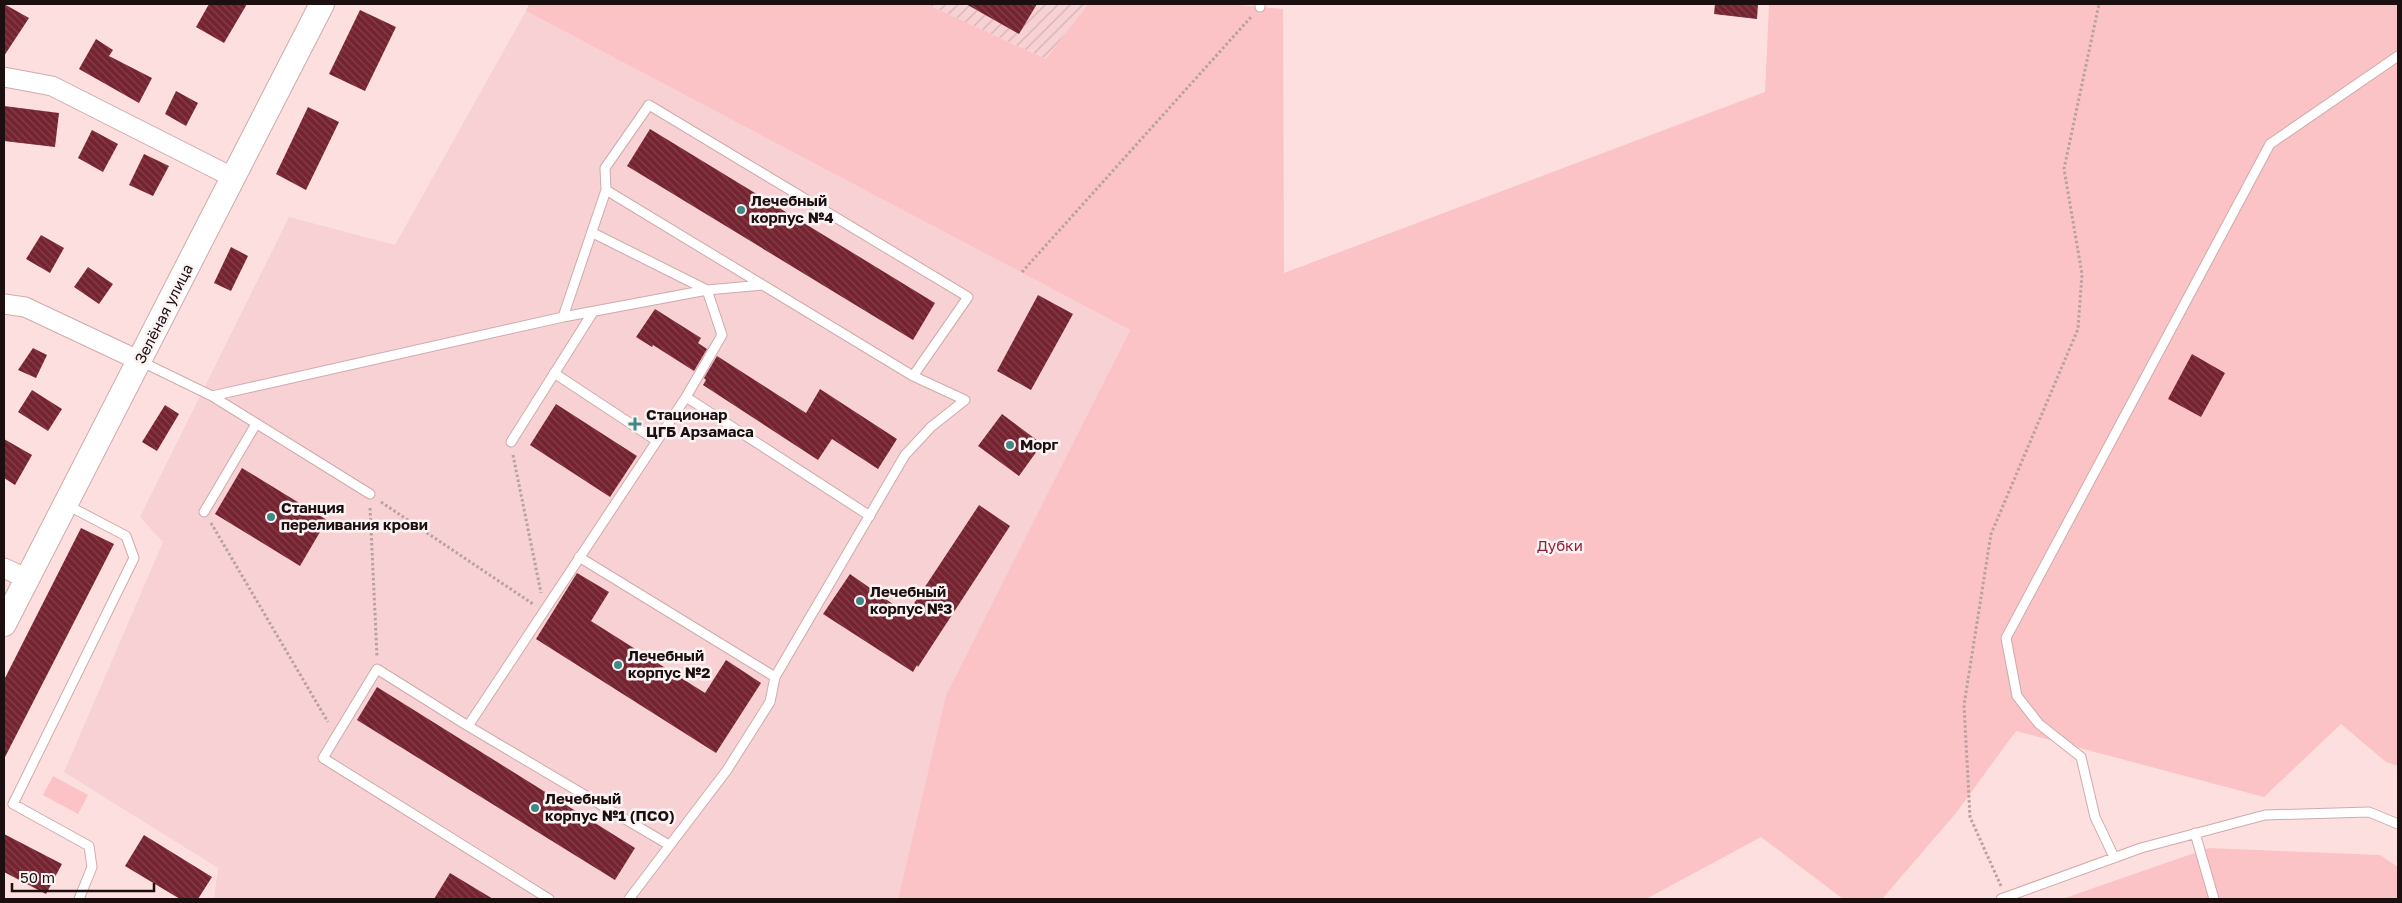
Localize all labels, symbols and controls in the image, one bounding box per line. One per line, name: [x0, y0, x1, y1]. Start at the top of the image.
place label: Лечебный корпус №4: [751, 191, 834, 226]
marker: Лечебный корпус №4: [735, 204, 747, 216]
street label: Зелёная улица: [130, 261, 196, 366]
place label: Стационар ЦГБ Арзамаса: [646, 405, 754, 440]
marker: Стационар ЦГБ Арзамаса: [628, 417, 642, 431]
place label: Морг: [1020, 435, 1059, 453]
marker: Морг: [1004, 439, 1016, 451]
place label: Станция переливания крови: [281, 498, 428, 533]
marker: Станция переливания крови: [265, 511, 277, 523]
park label: Дубки: [1537, 536, 1583, 554]
place label: Лечебный корпус №3: [870, 582, 953, 617]
marker: Лечебный корпус №3: [854, 595, 866, 607]
place label: Лечебный корпус №2: [628, 646, 711, 681]
marker: Лечебный корпус №2: [612, 659, 624, 671]
place label: Лечебный корпус №1 (ПСО): [545, 789, 675, 824]
marker: Лечебный корпус №1 (ПСО): [529, 802, 541, 814]
scale bar: [12, 860, 155, 892]
text: 50 m: [20, 868, 55, 886]

